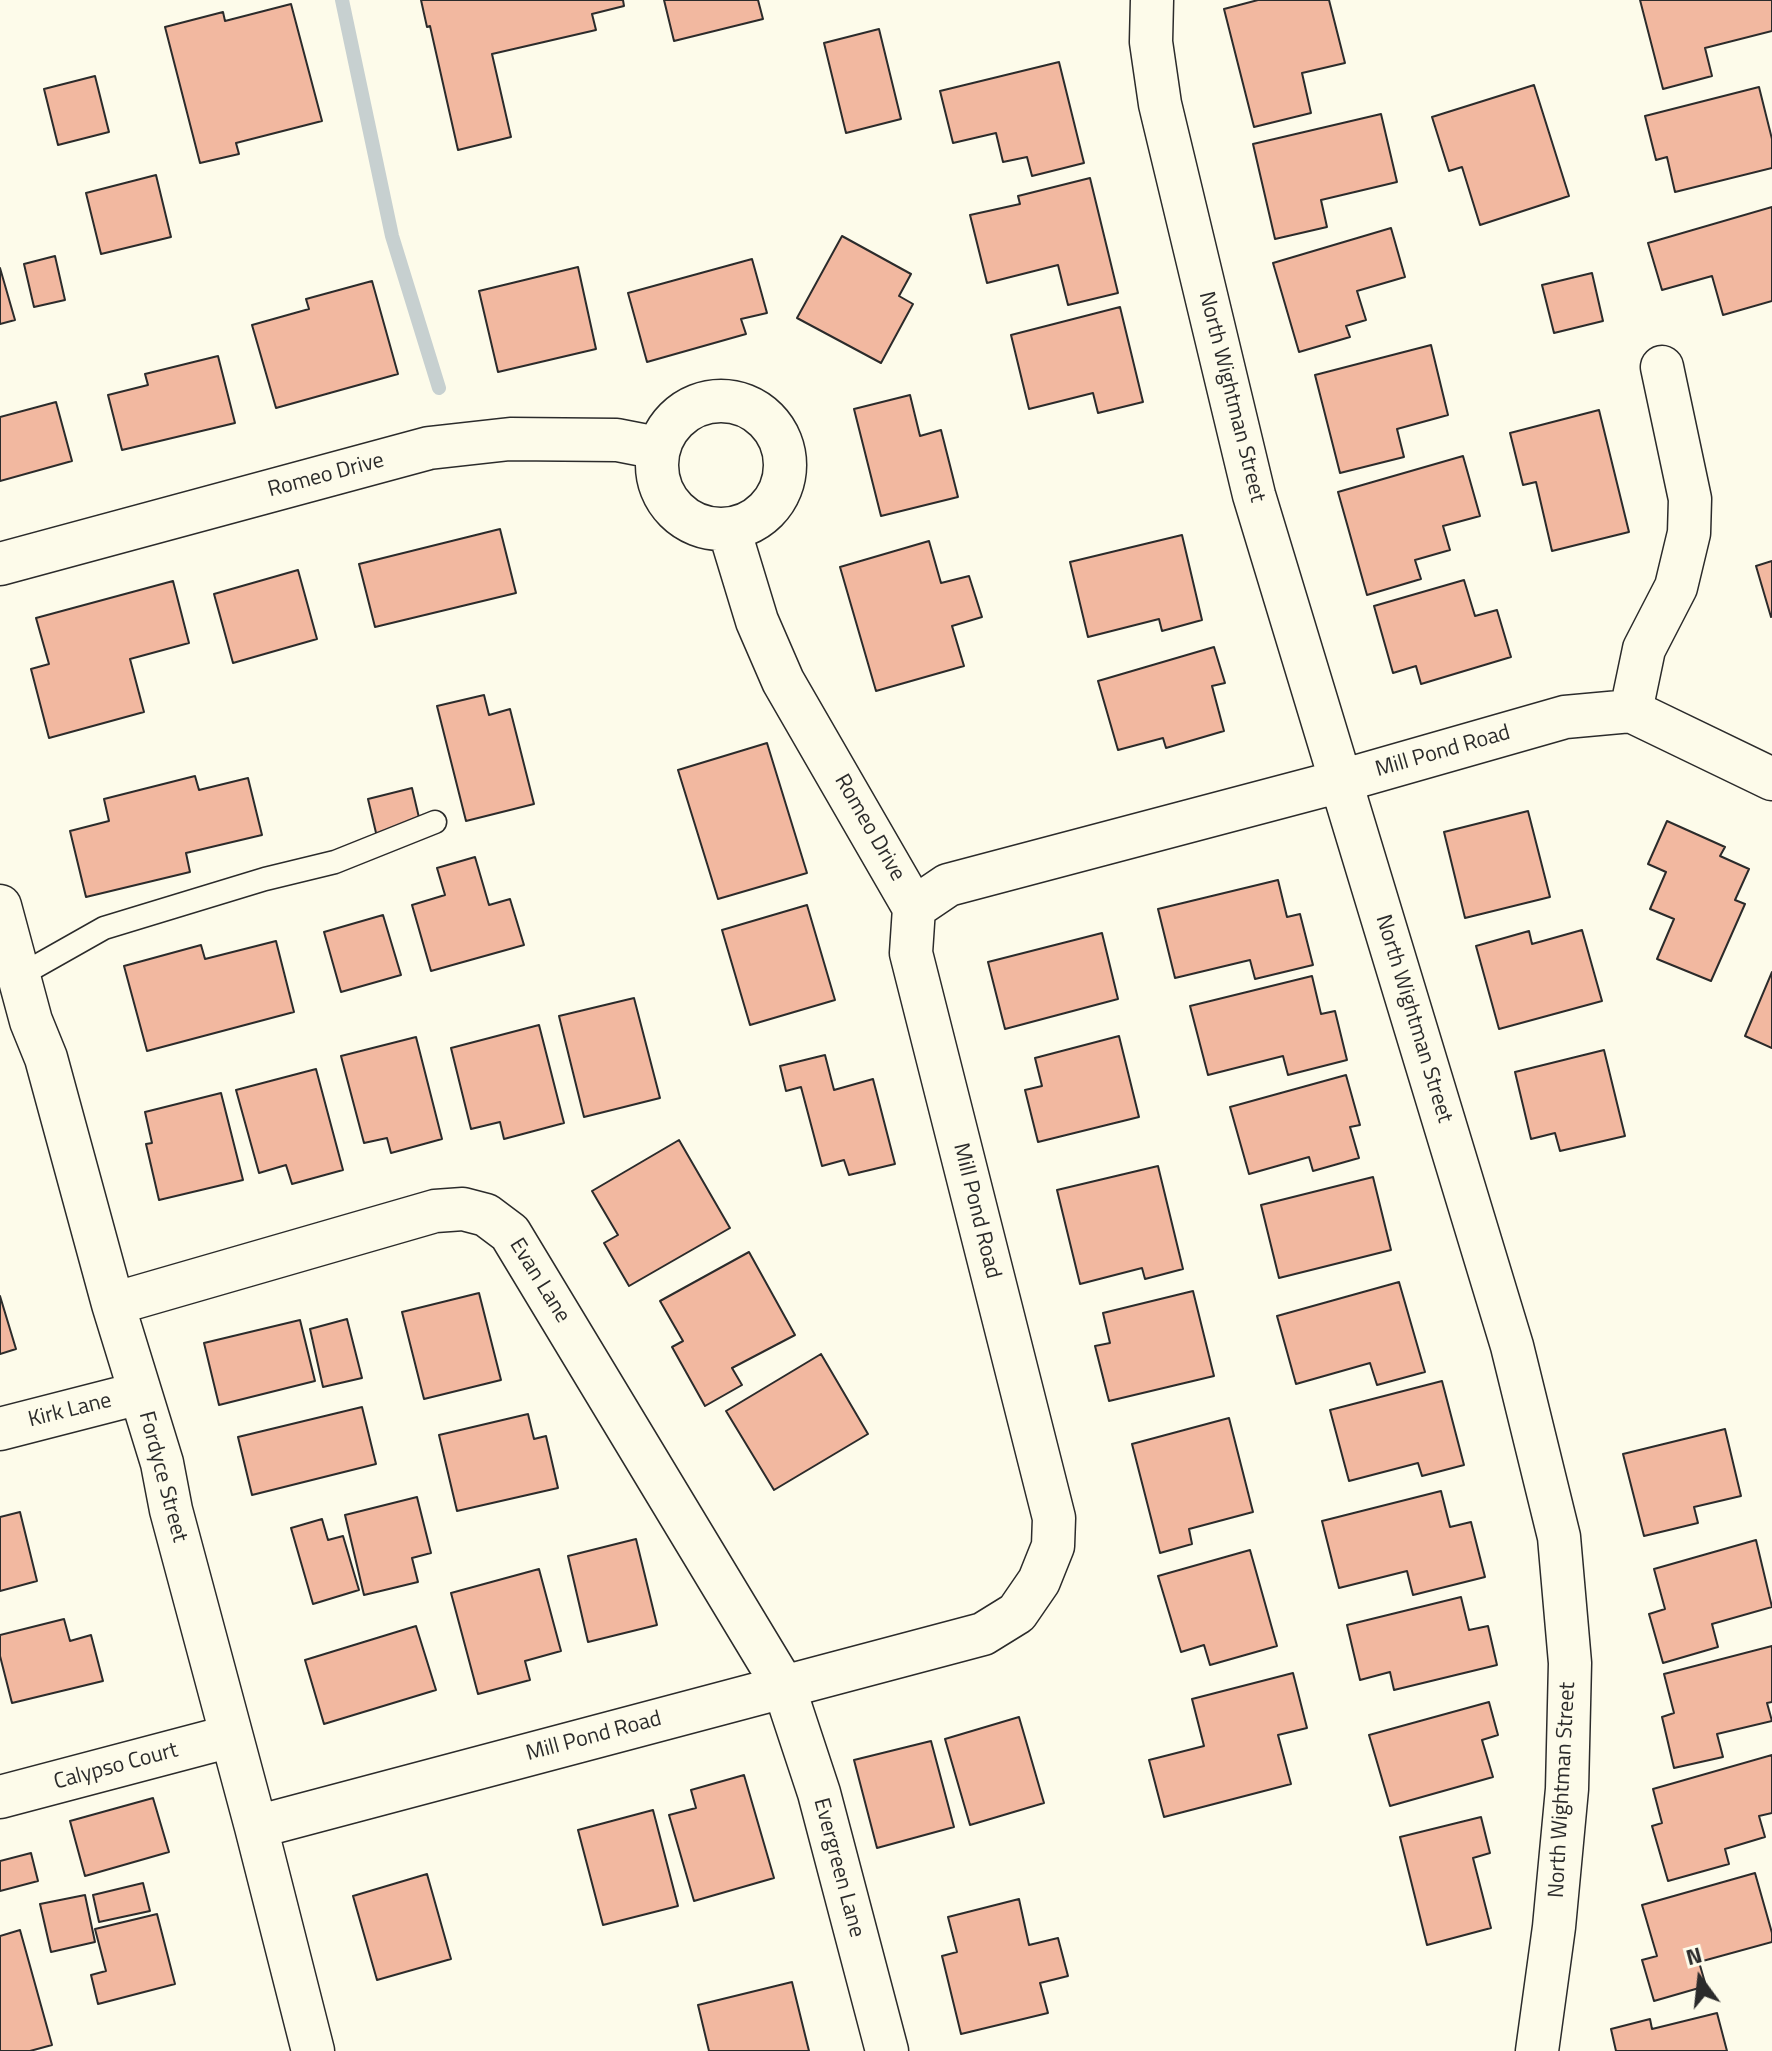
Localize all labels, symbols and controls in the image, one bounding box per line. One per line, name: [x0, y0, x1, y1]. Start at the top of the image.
street label: North Wightman Street: [1192, 289, 1270, 505]
street label: Romeo Drive: [265, 448, 387, 504]
street label: Mill Pond Road: [1373, 720, 1513, 784]
street label: Romeo Drive: [828, 770, 910, 886]
street label: North Wightman Street: [1369, 912, 1457, 1126]
street label: Mill Pond Road: [946, 1140, 1006, 1282]
street label: Evan Lane: [503, 1234, 575, 1328]
street label: Kirk Lane: [26, 1388, 114, 1434]
street label: Fordyce Street: [132, 1409, 192, 1545]
street label: North Wightman Street: [1544, 1681, 1582, 1899]
street label: Mill Pond Road: [524, 1706, 664, 1768]
street label: Calypso Court: [51, 1738, 181, 1796]
street label: Evergreen Lane: [807, 1796, 869, 1940]
text: N: [1682, 1937, 1706, 1974]
north arrow: [1660, 1939, 1740, 2019]

